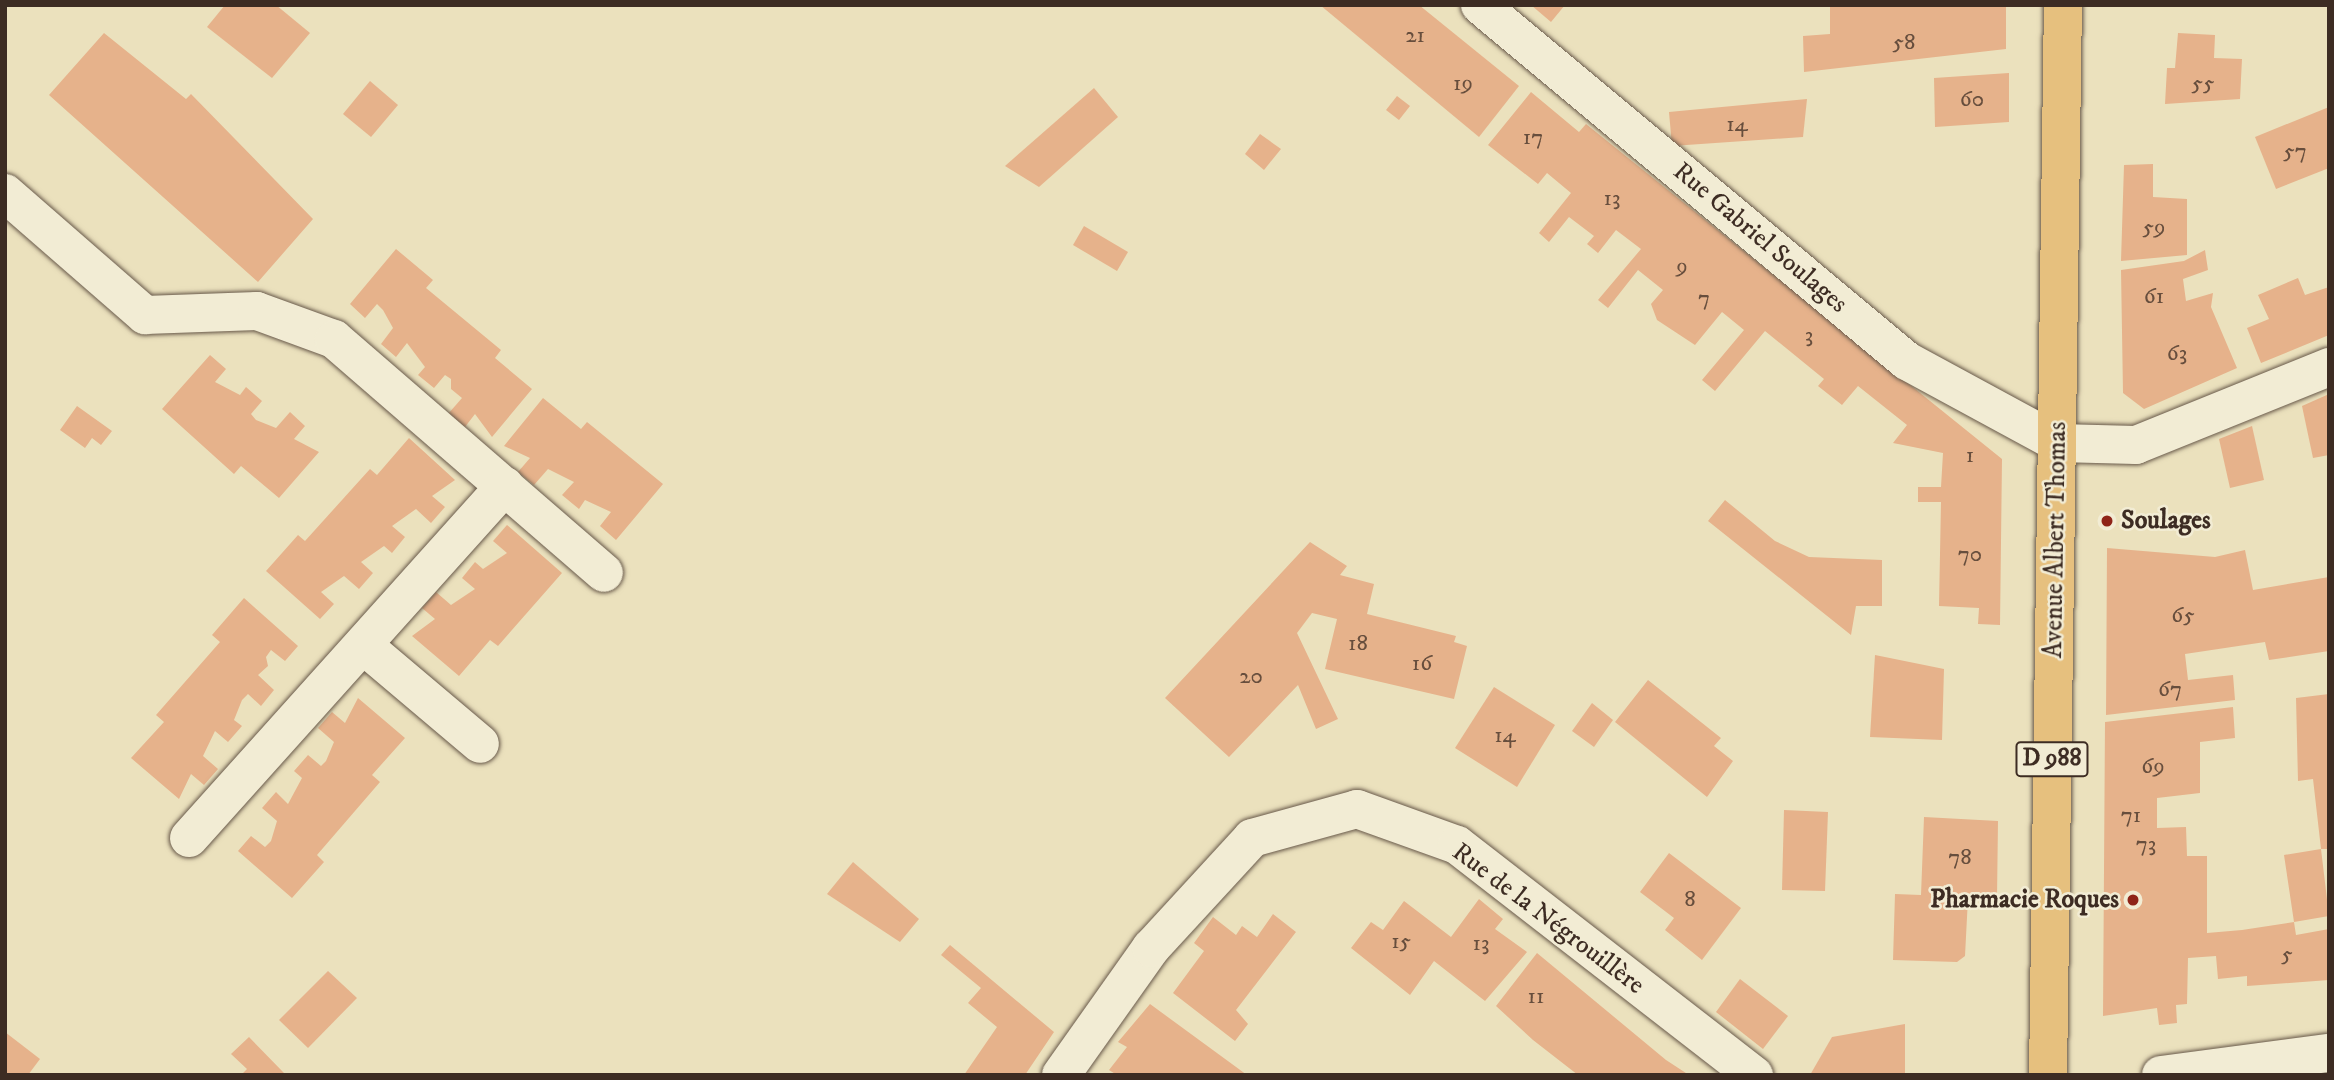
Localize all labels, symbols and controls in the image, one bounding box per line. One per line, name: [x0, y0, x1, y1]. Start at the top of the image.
house number: 21: [1405, 22, 1425, 50]
house number: 58: [1893, 29, 1915, 57]
house number: 19: [1453, 70, 1473, 98]
house number: 55: [2192, 70, 2214, 98]
house number: 60: [1960, 86, 1984, 114]
house number: 14: [1726, 111, 1748, 139]
house number: 17: [1523, 124, 1543, 152]
house number: 57: [2283, 138, 2307, 166]
street label: Rue Gabriel Soulages: [1667, 156, 1853, 320]
house number: 13: [1603, 185, 1621, 213]
house number: 59: [2143, 214, 2165, 242]
house number: 9: [1676, 253, 1688, 281]
house number: 61: [2144, 283, 2164, 311]
house number: 7: [1698, 285, 1710, 313]
house number: 3: [1805, 322, 1813, 350]
house number: 63: [2167, 340, 2187, 368]
street label: Avenue Albert Thomas: [2038, 421, 2074, 659]
house number: 1: [1966, 442, 1974, 470]
place label: Soulages: [2121, 505, 2211, 537]
marker: Soulages: [2099, 513, 2115, 529]
house number: 70: [1958, 541, 1982, 569]
house number: 65: [2171, 602, 2195, 630]
house number: 18: [1348, 630, 1368, 658]
house number: 16: [1412, 650, 1432, 678]
house number: 20: [1239, 663, 1263, 691]
house number: 67: [2158, 676, 2182, 704]
house number: 14: [1494, 722, 1516, 750]
road number: D 988: [2015, 738, 2089, 780]
house number: 69: [2141, 753, 2165, 781]
house number: 71: [2121, 802, 2141, 830]
house number: 73: [2136, 831, 2156, 859]
street label: Rue de la Négrouillère: [1446, 837, 1650, 1001]
house number: 78: [1948, 844, 1972, 872]
place label: Pharmacie Roques: [1930, 884, 2119, 916]
house number: 8: [1684, 886, 1696, 914]
marker: Pharmacie Roques: [2125, 892, 2141, 908]
house number: 15: [1391, 928, 1411, 956]
house number: 13: [1472, 930, 1490, 958]
house number: 5: [2281, 941, 2293, 969]
house number: 11: [1528, 983, 1544, 1011]

